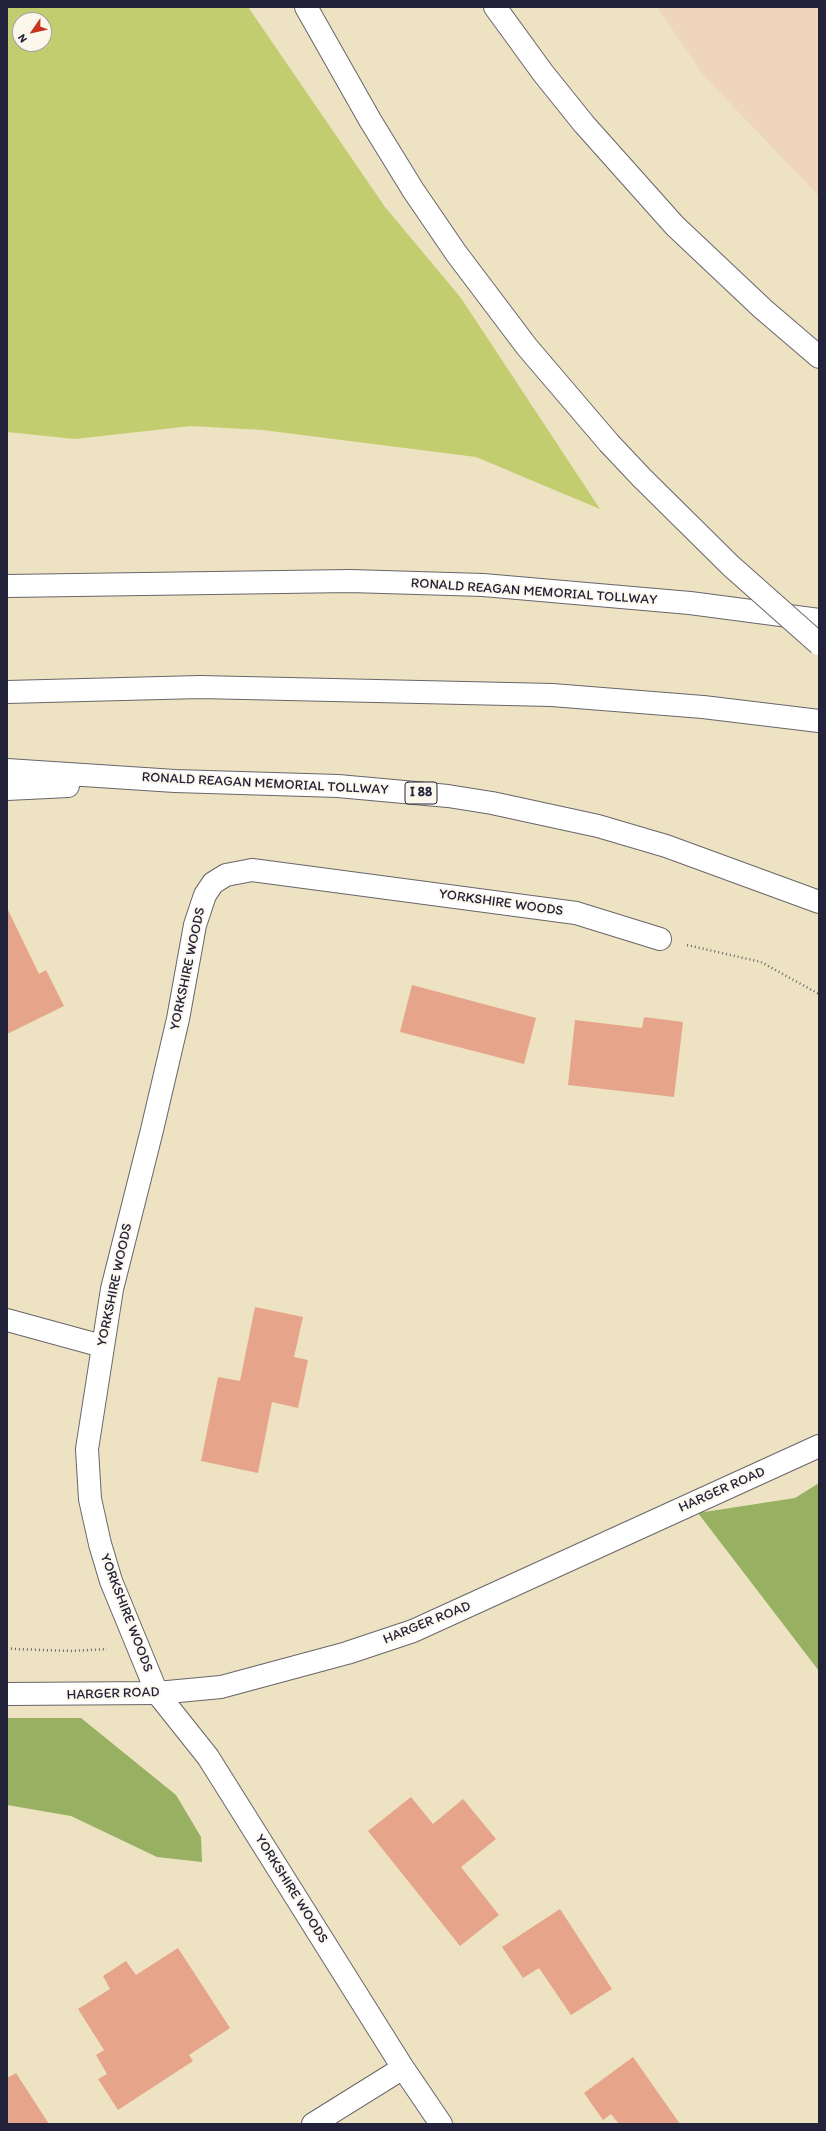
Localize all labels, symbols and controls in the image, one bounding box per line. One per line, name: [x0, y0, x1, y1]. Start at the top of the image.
north arrow: [12, 12, 52, 52]
text: N: [15, 32, 30, 45]
street label: RONALD REAGAN MEMORIAL TOLLWAY: [410, 575, 658, 609]
street label: RONALD REAGAN MEMORIAL TOLLWAY: [141, 769, 389, 799]
road number: I 88: [405, 782, 437, 804]
street label: YORKSHIRE WOODS: [438, 886, 564, 920]
street label: YORKSHIRE WOODS: [167, 906, 209, 1032]
street label: YORKSHIRE WOODS: [94, 1222, 136, 1348]
street label: HARGER ROAD: [676, 1463, 768, 1517]
street label: YORKSHIRE WOODS: [96, 1551, 156, 1675]
street label: HARGER ROAD: [381, 1598, 473, 1648]
street label: HARGER ROAD: [66, 1684, 160, 1704]
street label: YORKSHIRE WOODS: [251, 1831, 331, 1947]

